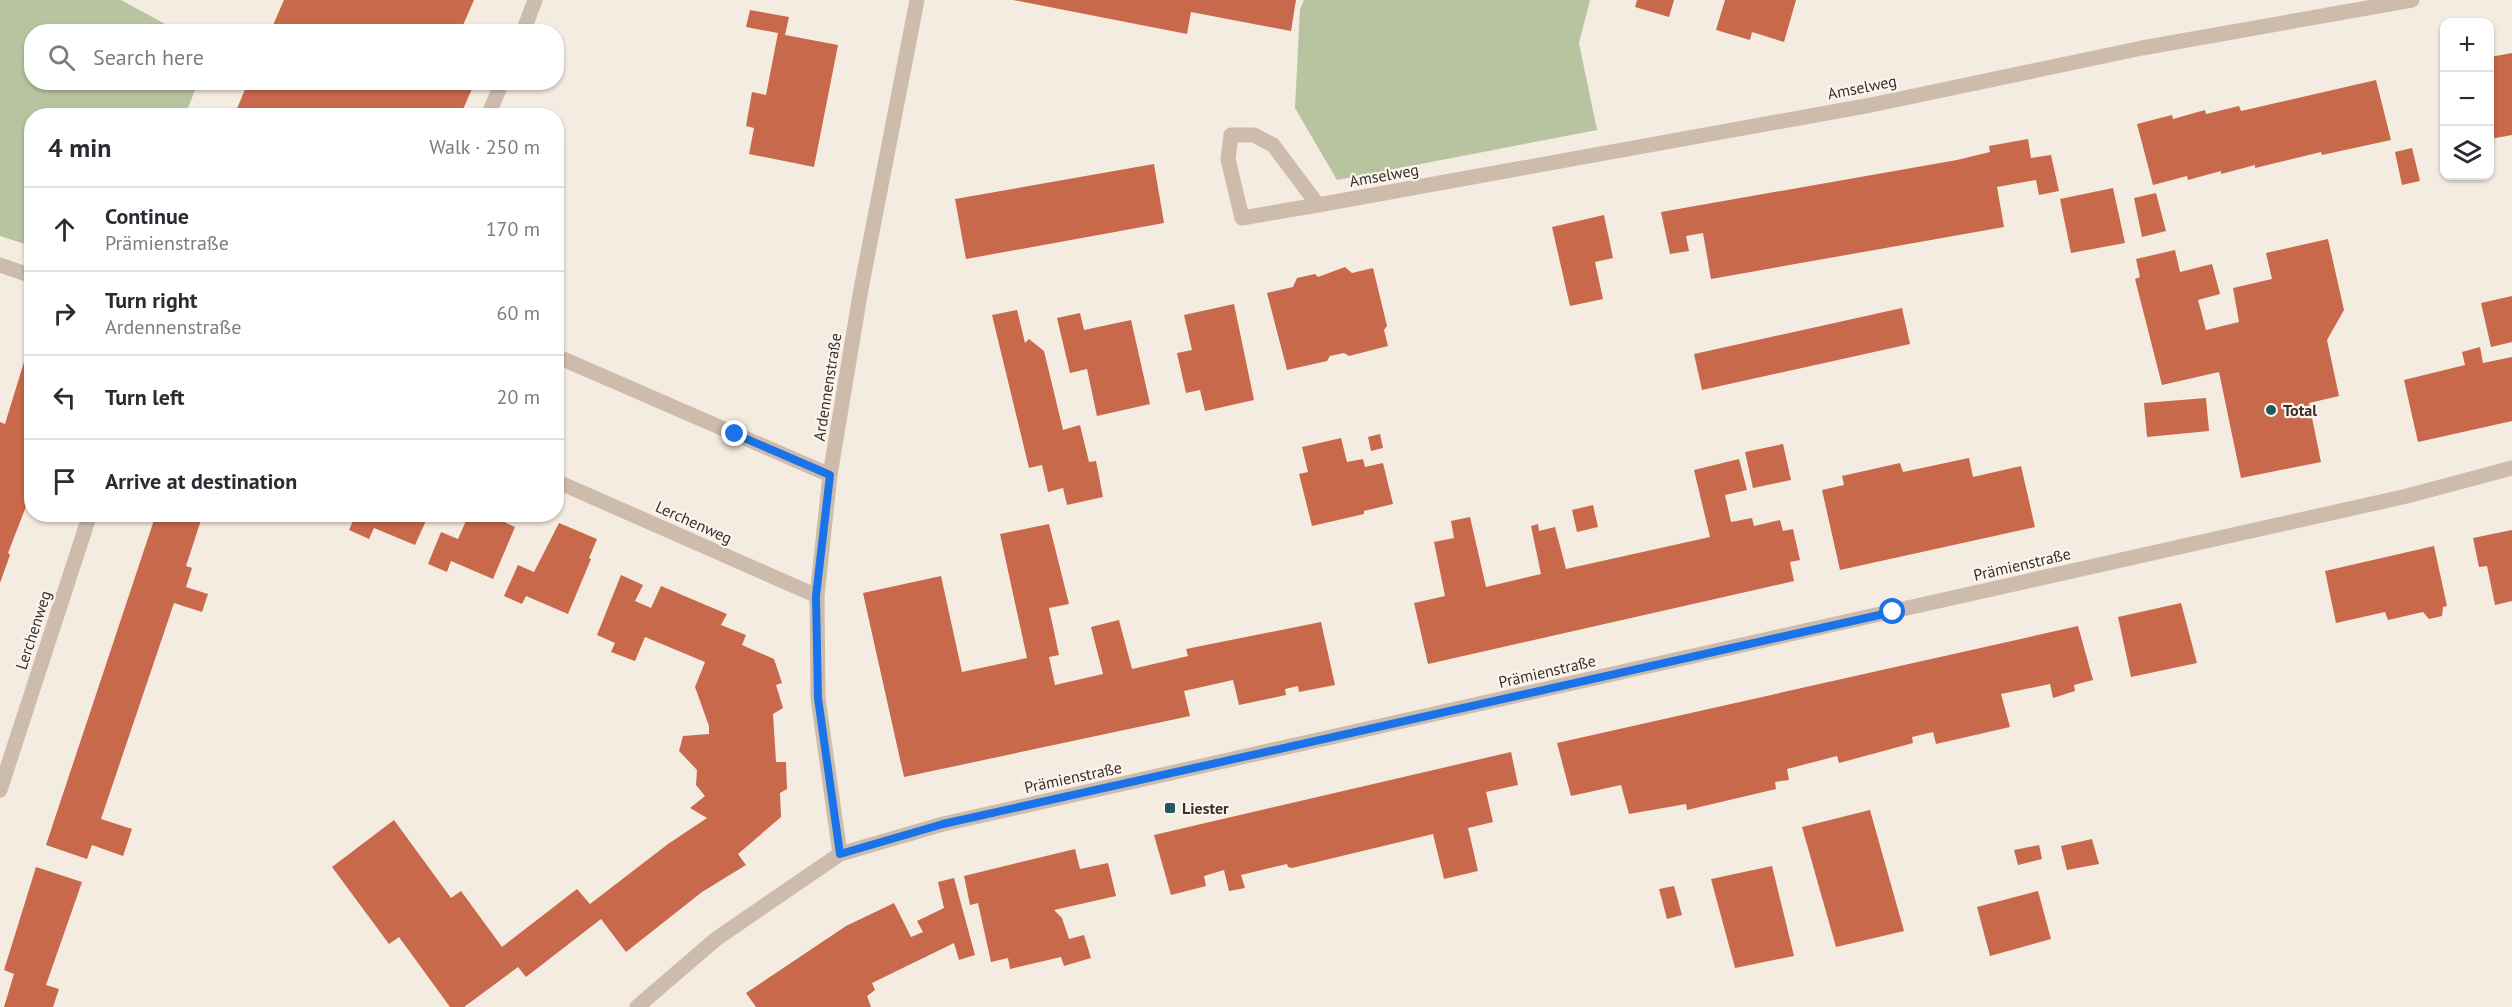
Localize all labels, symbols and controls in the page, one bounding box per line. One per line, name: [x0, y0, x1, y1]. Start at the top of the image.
map controls: [2440, 18, 2494, 180]
button: +: [2440, 18, 2494, 72]
search box: [24, 24, 564, 90]
icon: search: [45, 41, 78, 74]
text: Search here: [93, 43, 204, 71]
street label: Amselweg: [1826, 71, 1898, 103]
button: −: [2440, 72, 2494, 126]
button: layers: [2440, 126, 2494, 180]
text: 4 min: [48, 131, 111, 164]
text: Walk · 250 m: [429, 134, 540, 160]
street label: Amselweg: [1348, 159, 1420, 191]
text: Continue: [105, 202, 189, 230]
icon: ahead: [48, 213, 81, 246]
text: 170 m: [486, 216, 540, 242]
text: Prämienstraße: [105, 230, 229, 256]
text: Turn right: [105, 286, 197, 314]
icon: right: [48, 297, 81, 330]
text: 60 m: [497, 300, 540, 326]
text: Ardennenstraße: [105, 314, 241, 340]
street label: Ardennenstraße: [809, 332, 845, 442]
icon: left: [48, 381, 81, 414]
text: Turn left: [105, 383, 185, 411]
text: 20 m: [497, 384, 540, 410]
place label: Total: [2283, 400, 2317, 420]
marker: Total: [2264, 403, 2278, 417]
route end: [721, 420, 747, 446]
icon: arrive: [48, 465, 81, 498]
text: Arrive at destination: [105, 467, 297, 495]
street label: Lerchenweg: [653, 496, 735, 548]
street label: Prämienstraße: [1971, 543, 2073, 585]
street label: Lerchenweg: [11, 588, 55, 672]
route start: [1879, 598, 1905, 624]
street label: Prämienstraße: [1496, 650, 1598, 692]
street label: Prämienstraße: [1022, 757, 1124, 797]
place label: Liester: [1182, 798, 1229, 818]
marker: Liester: [1163, 801, 1177, 815]

